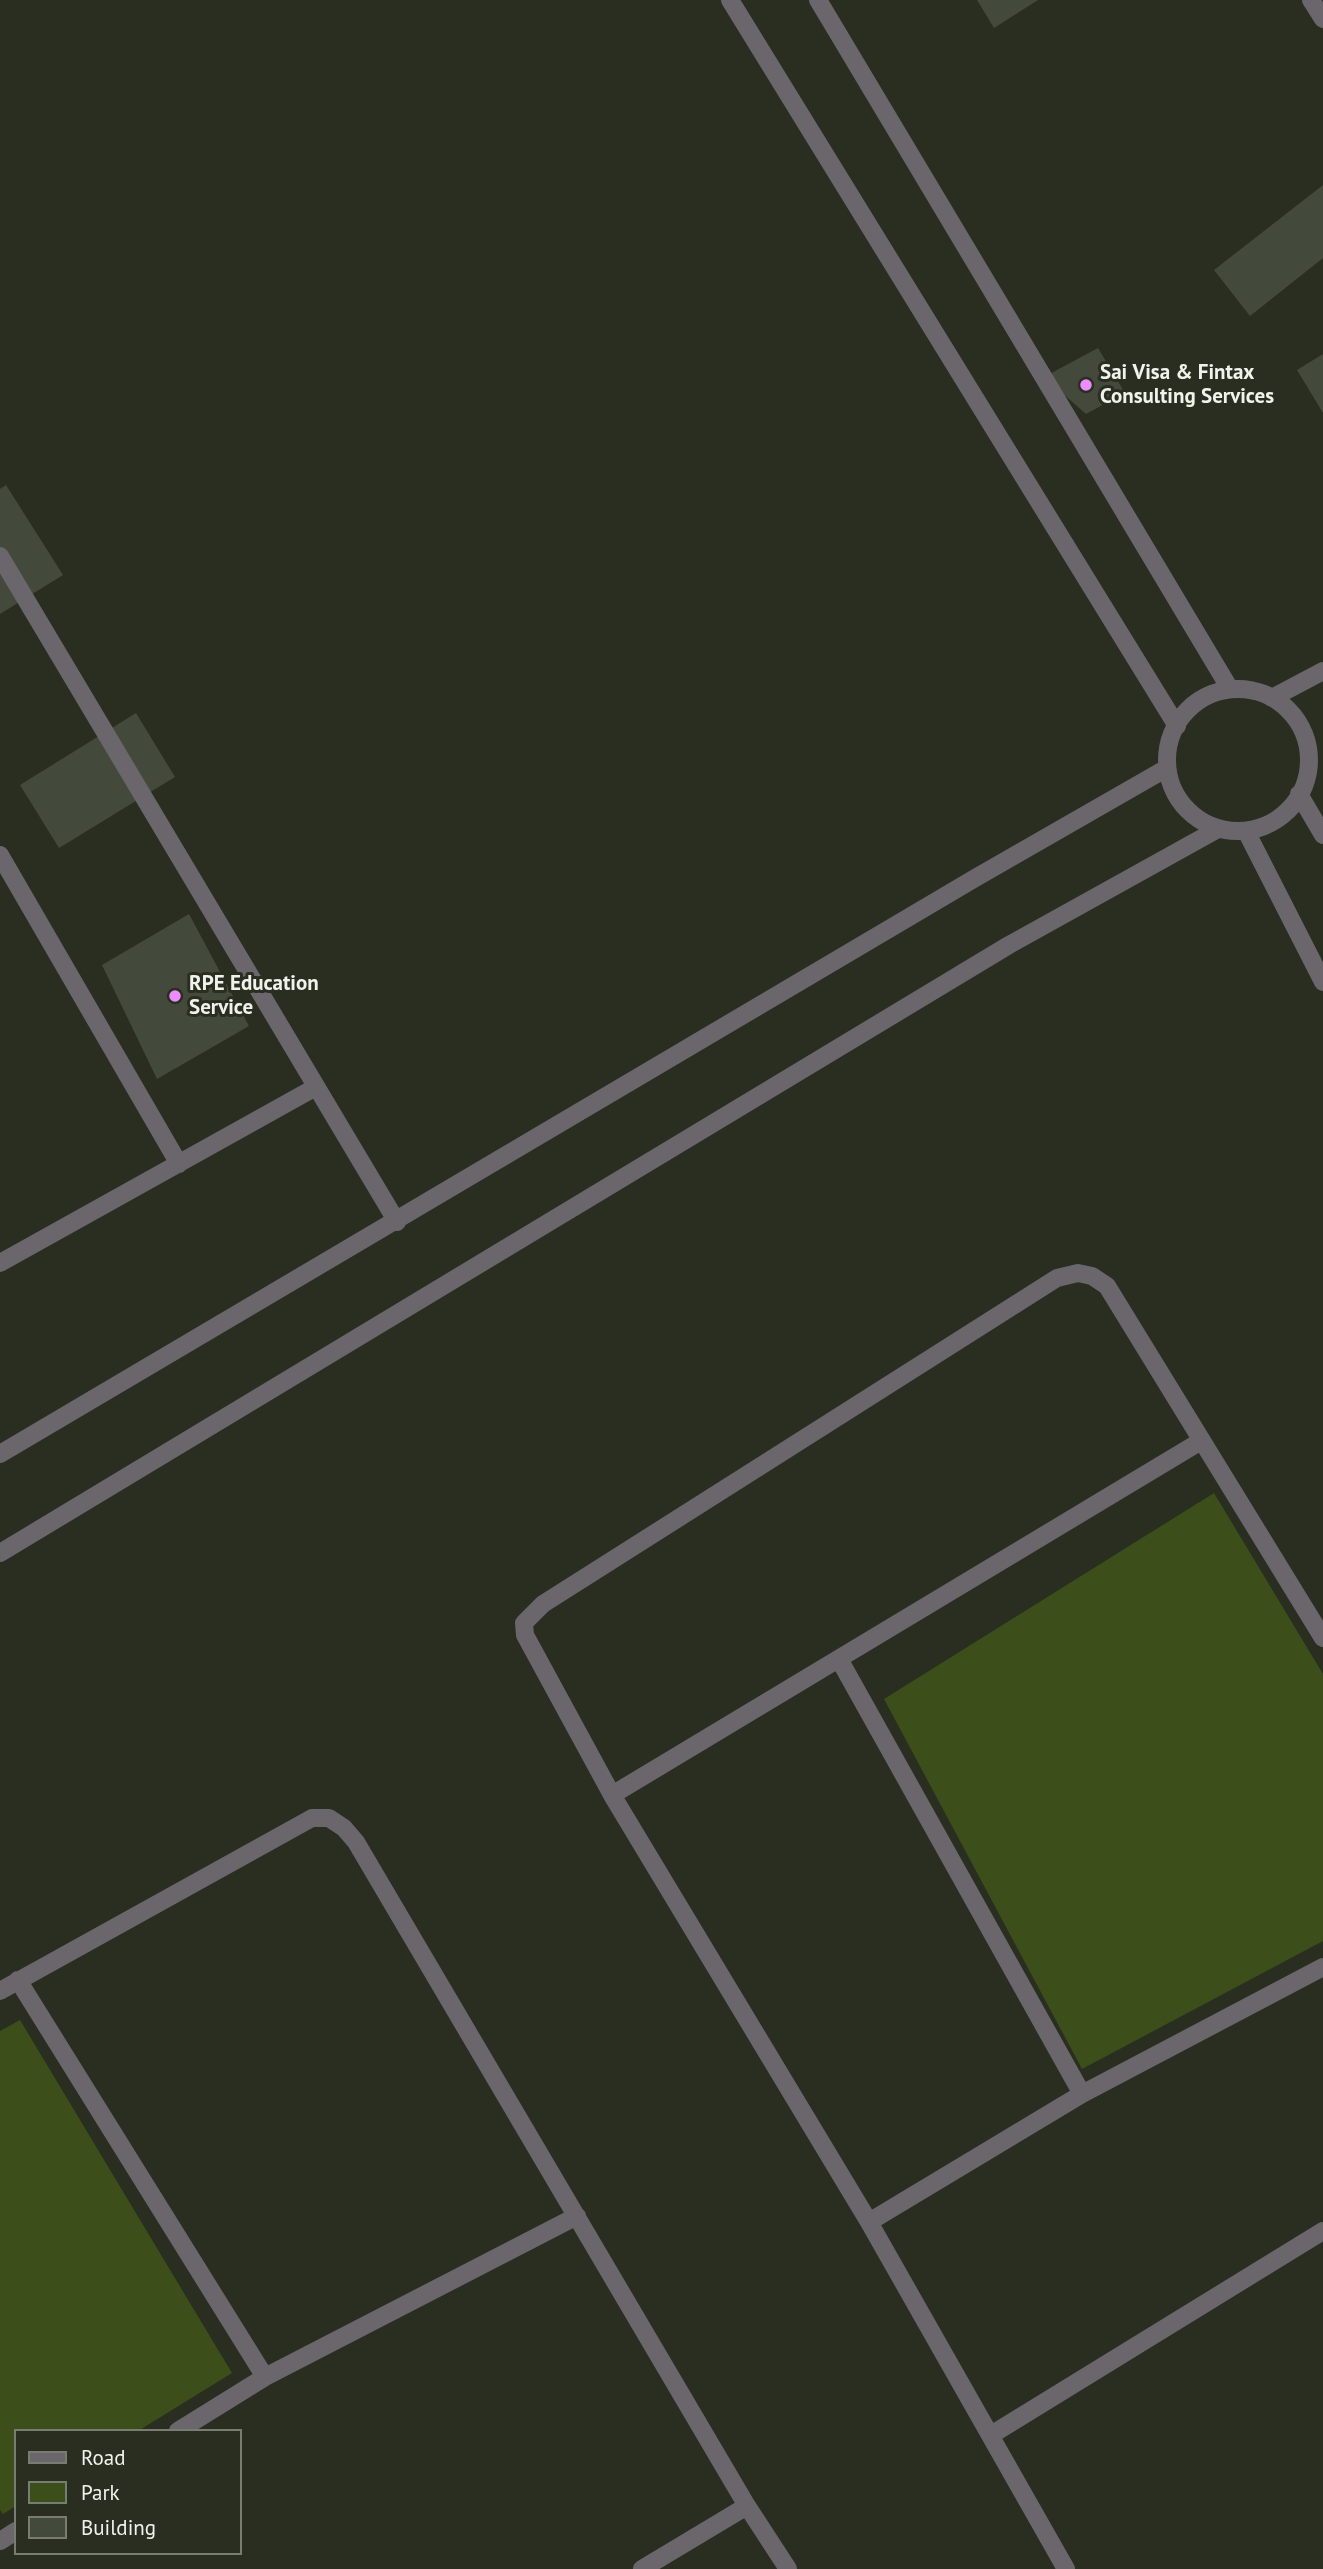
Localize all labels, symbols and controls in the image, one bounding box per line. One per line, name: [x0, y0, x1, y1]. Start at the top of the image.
place label: Sai Visa & Fintax Consulting Services: [1100, 360, 1274, 410]
marker: Sai Visa & Fintax Consulting Services: [1078, 377, 1094, 393]
place label: RPE Education Service: [189, 971, 319, 1021]
marker: RPE Education Service: [167, 988, 183, 1004]
legend: [14, 2429, 242, 2555]
text: Road: [81, 2444, 125, 2471]
text: Park: [81, 2479, 120, 2506]
text: Building: [81, 2514, 156, 2541]

